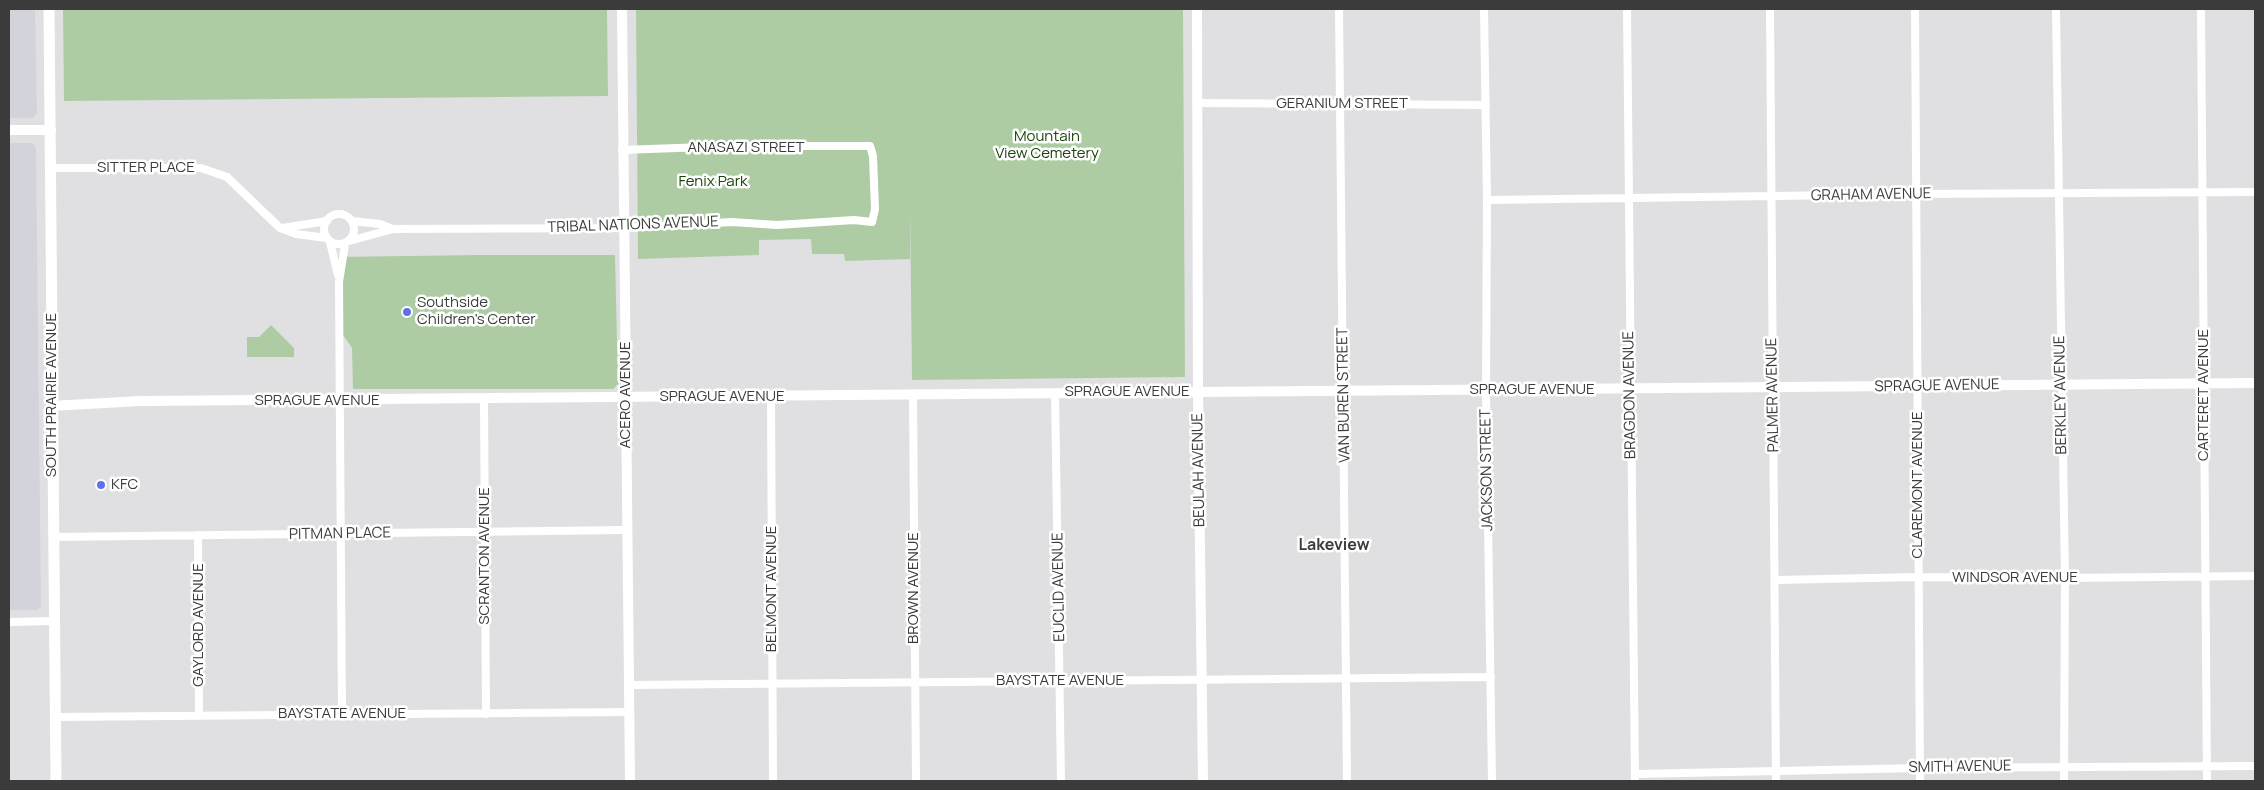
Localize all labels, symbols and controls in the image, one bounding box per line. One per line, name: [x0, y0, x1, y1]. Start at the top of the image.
street label: GERANIUM STREET: [1276, 95, 1408, 113]
park label: Mountain View Cemetery: [995, 128, 1099, 163]
street label: ANASAZI STREET: [687, 139, 805, 157]
street label: SITTER PLACE: [97, 159, 195, 177]
park label: Fenix Park: [678, 173, 748, 191]
street label: GRAHAM AVENUE: [1811, 185, 1931, 205]
street label: TRIBAL NATIONS AVENUE: [547, 213, 719, 237]
place label: Southside Children's Center: [417, 294, 536, 329]
marker: Southside Children's Center: [401, 306, 413, 318]
street label: SOUTH PRAIRIE AVENUE: [43, 313, 61, 477]
street label: VAN BUREN STREET: [1334, 327, 1354, 463]
street label: CARTERET AVENUE: [2195, 329, 2213, 461]
street label: BRAGDON AVENUE: [1620, 331, 1640, 459]
street label: BERKLEY AVENUE: [2051, 335, 2071, 455]
street label: PALMER AVENUE: [1763, 338, 1783, 452]
street label: ACERO AVENUE: [617, 341, 635, 449]
street label: SPRAGUE AVENUE: [1874, 376, 2000, 396]
street label: SPRAGUE AVENUE: [1469, 381, 1595, 399]
street label: SPRAGUE AVENUE: [1064, 383, 1190, 401]
street label: SPRAGUE AVENUE: [659, 388, 785, 406]
street label: SPRAGUE AVENUE: [254, 392, 380, 410]
street label: JACKSON STREET: [1477, 409, 1497, 531]
street label: CLAREMONT AVENUE: [1909, 412, 1927, 558]
street label: BEULAH AVENUE: [1189, 413, 1209, 527]
place label: KFC: [111, 476, 138, 494]
marker: KFC: [95, 479, 107, 491]
street label: SCRANTON AVENUE: [476, 487, 494, 625]
street label: PITMAN PLACE: [289, 524, 391, 544]
street label: BELMONT AVENUE: [763, 526, 781, 652]
street label: BROWN AVENUE: [905, 532, 923, 644]
street label: EUCLID AVENUE: [1049, 532, 1069, 642]
district label: Lakeview: [1299, 536, 1369, 556]
street label: GAYLORD AVENUE: [190, 563, 208, 687]
street label: WINDSOR AVENUE: [1952, 569, 2078, 587]
street label: BAYSTATE AVENUE: [996, 672, 1124, 690]
street label: BAYSTATE AVENUE: [278, 705, 406, 723]
street label: SMITH AVENUE: [1908, 757, 2012, 777]

